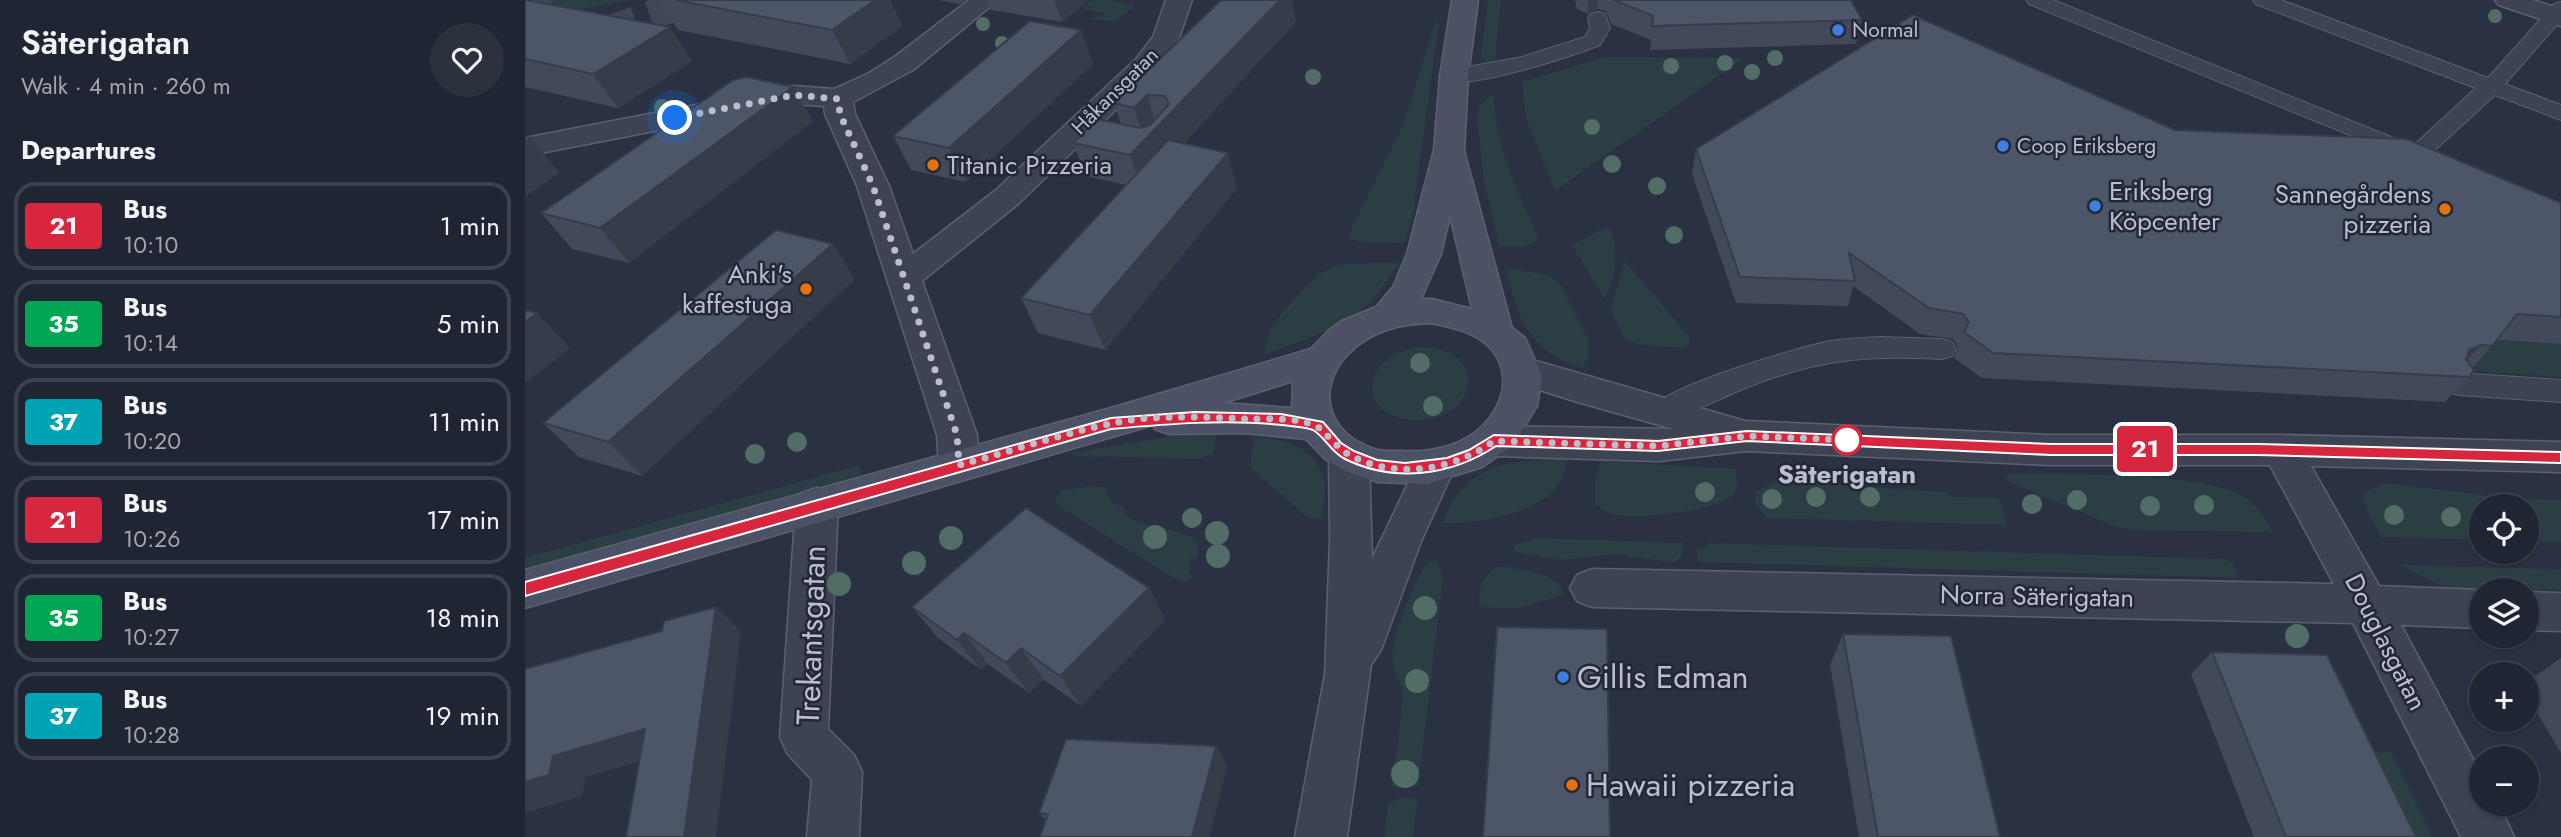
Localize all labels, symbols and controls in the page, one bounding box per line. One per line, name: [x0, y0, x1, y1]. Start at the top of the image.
place label: Normal: [1852, 15, 1918, 45]
text: Säterigatan: [21, 19, 190, 66]
marker: Normal: [1830, 22, 1846, 38]
button: heart: [430, 23, 504, 97]
street label: Håkansgatan: [1065, 41, 1165, 141]
text: Walk · 4 min · 260 m: [21, 69, 231, 103]
your location: [657, 100, 692, 135]
text: Departures: [21, 131, 156, 169]
place label: Coop Eriksberg: [2017, 131, 2156, 161]
marker: Coop Eriksberg: [1995, 138, 2011, 154]
place label: Titanic Pizzeria: [947, 146, 1112, 184]
marker: Titanic Pizzeria: [925, 157, 941, 173]
place label: Eriksberg Köpcenter: [2109, 172, 2220, 240]
place label: Sannegårdens pizzeria: [2275, 175, 2431, 243]
text: Bus: [123, 190, 167, 228]
marker: Eriksberg Köpcenter: [2087, 198, 2103, 214]
marker: Sannegårdens pizzeria: [2437, 201, 2453, 217]
text: 1 min: [440, 207, 500, 245]
text: 21: [50, 208, 77, 243]
text: 10:10: [123, 228, 178, 262]
place label: Anki's kaffestuga: [682, 255, 792, 323]
marker: Anki's kaffestuga: [798, 281, 814, 297]
text: Bus: [123, 288, 167, 326]
text: 5 min: [437, 305, 500, 343]
text: 35: [48, 306, 79, 341]
text: 10:14: [123, 326, 178, 360]
text: Bus: [123, 386, 167, 424]
text: 11 min: [428, 403, 500, 441]
text: 37: [49, 404, 78, 439]
text: 10:20: [123, 424, 181, 458]
marker: Säterigatan: [1832, 425, 1862, 455]
line badge: 21: [2113, 426, 2177, 472]
text: 21: [2131, 431, 2159, 466]
place label: Säterigatan: [1778, 455, 1916, 493]
text: Bus: [123, 484, 167, 522]
map controls: [2469, 494, 2539, 816]
button: locate: [2469, 494, 2539, 564]
text: 17 min: [426, 501, 500, 539]
text: 21: [50, 502, 77, 537]
text: 10:26: [123, 522, 180, 556]
street label: Trekantsgatan: [785, 544, 837, 726]
street label: Douglasgatan: [2335, 567, 2437, 717]
street label: Norra Säterigatan: [1939, 575, 2135, 617]
button: layers: [2469, 578, 2539, 648]
text: Bus: [123, 582, 167, 620]
text: 18 min: [426, 599, 500, 637]
text: 35: [48, 600, 79, 635]
text: 10:27: [123, 620, 179, 654]
place label: Gillis Edman: [1577, 654, 1749, 700]
button: +: [2469, 662, 2539, 732]
marker: Gillis Edman: [1555, 669, 1571, 685]
text: Bus: [123, 680, 167, 718]
text: 19 min: [425, 697, 500, 735]
text: 37: [49, 698, 78, 733]
text: 10:28: [123, 718, 180, 752]
button: −: [2469, 746, 2539, 816]
place label: Hawaii pizzeria: [1586, 762, 1795, 808]
marker: Hawaii pizzeria: [1564, 777, 1580, 793]

